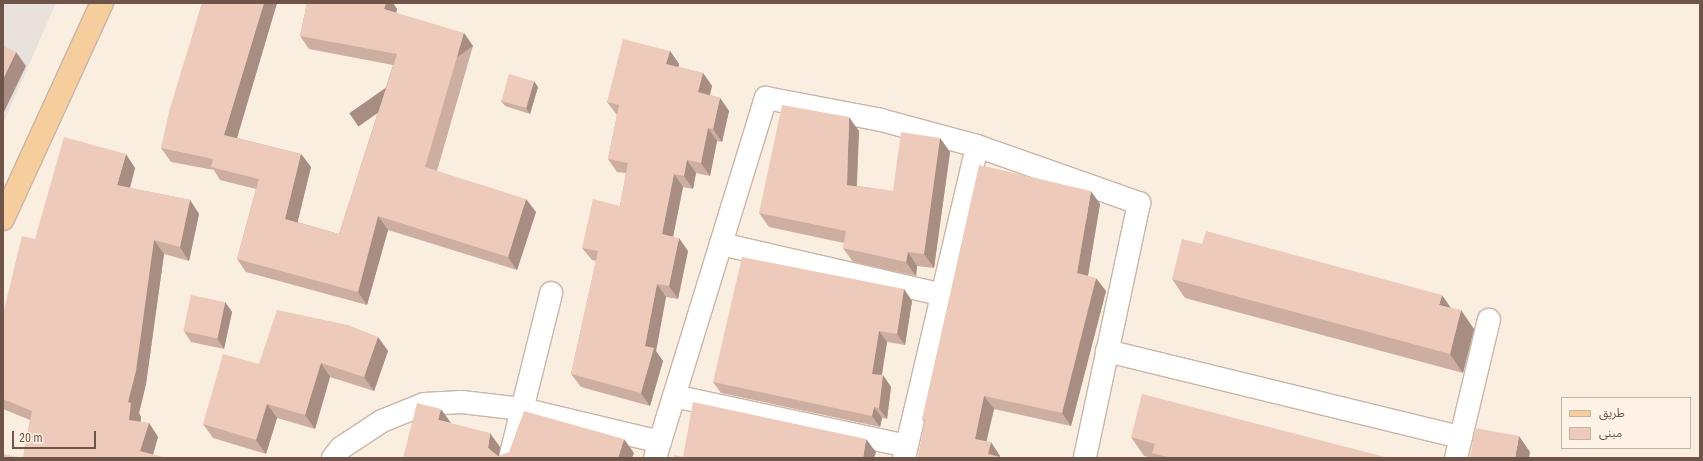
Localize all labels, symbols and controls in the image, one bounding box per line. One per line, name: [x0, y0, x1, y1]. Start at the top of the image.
legend: [1561, 397, 1691, 449]
text: طريق: [1599, 406, 1625, 420]
scale bar: [14, 423, 98, 449]
text: مبنى: [1599, 426, 1622, 440]
text: 20 m: [19, 431, 43, 445]

